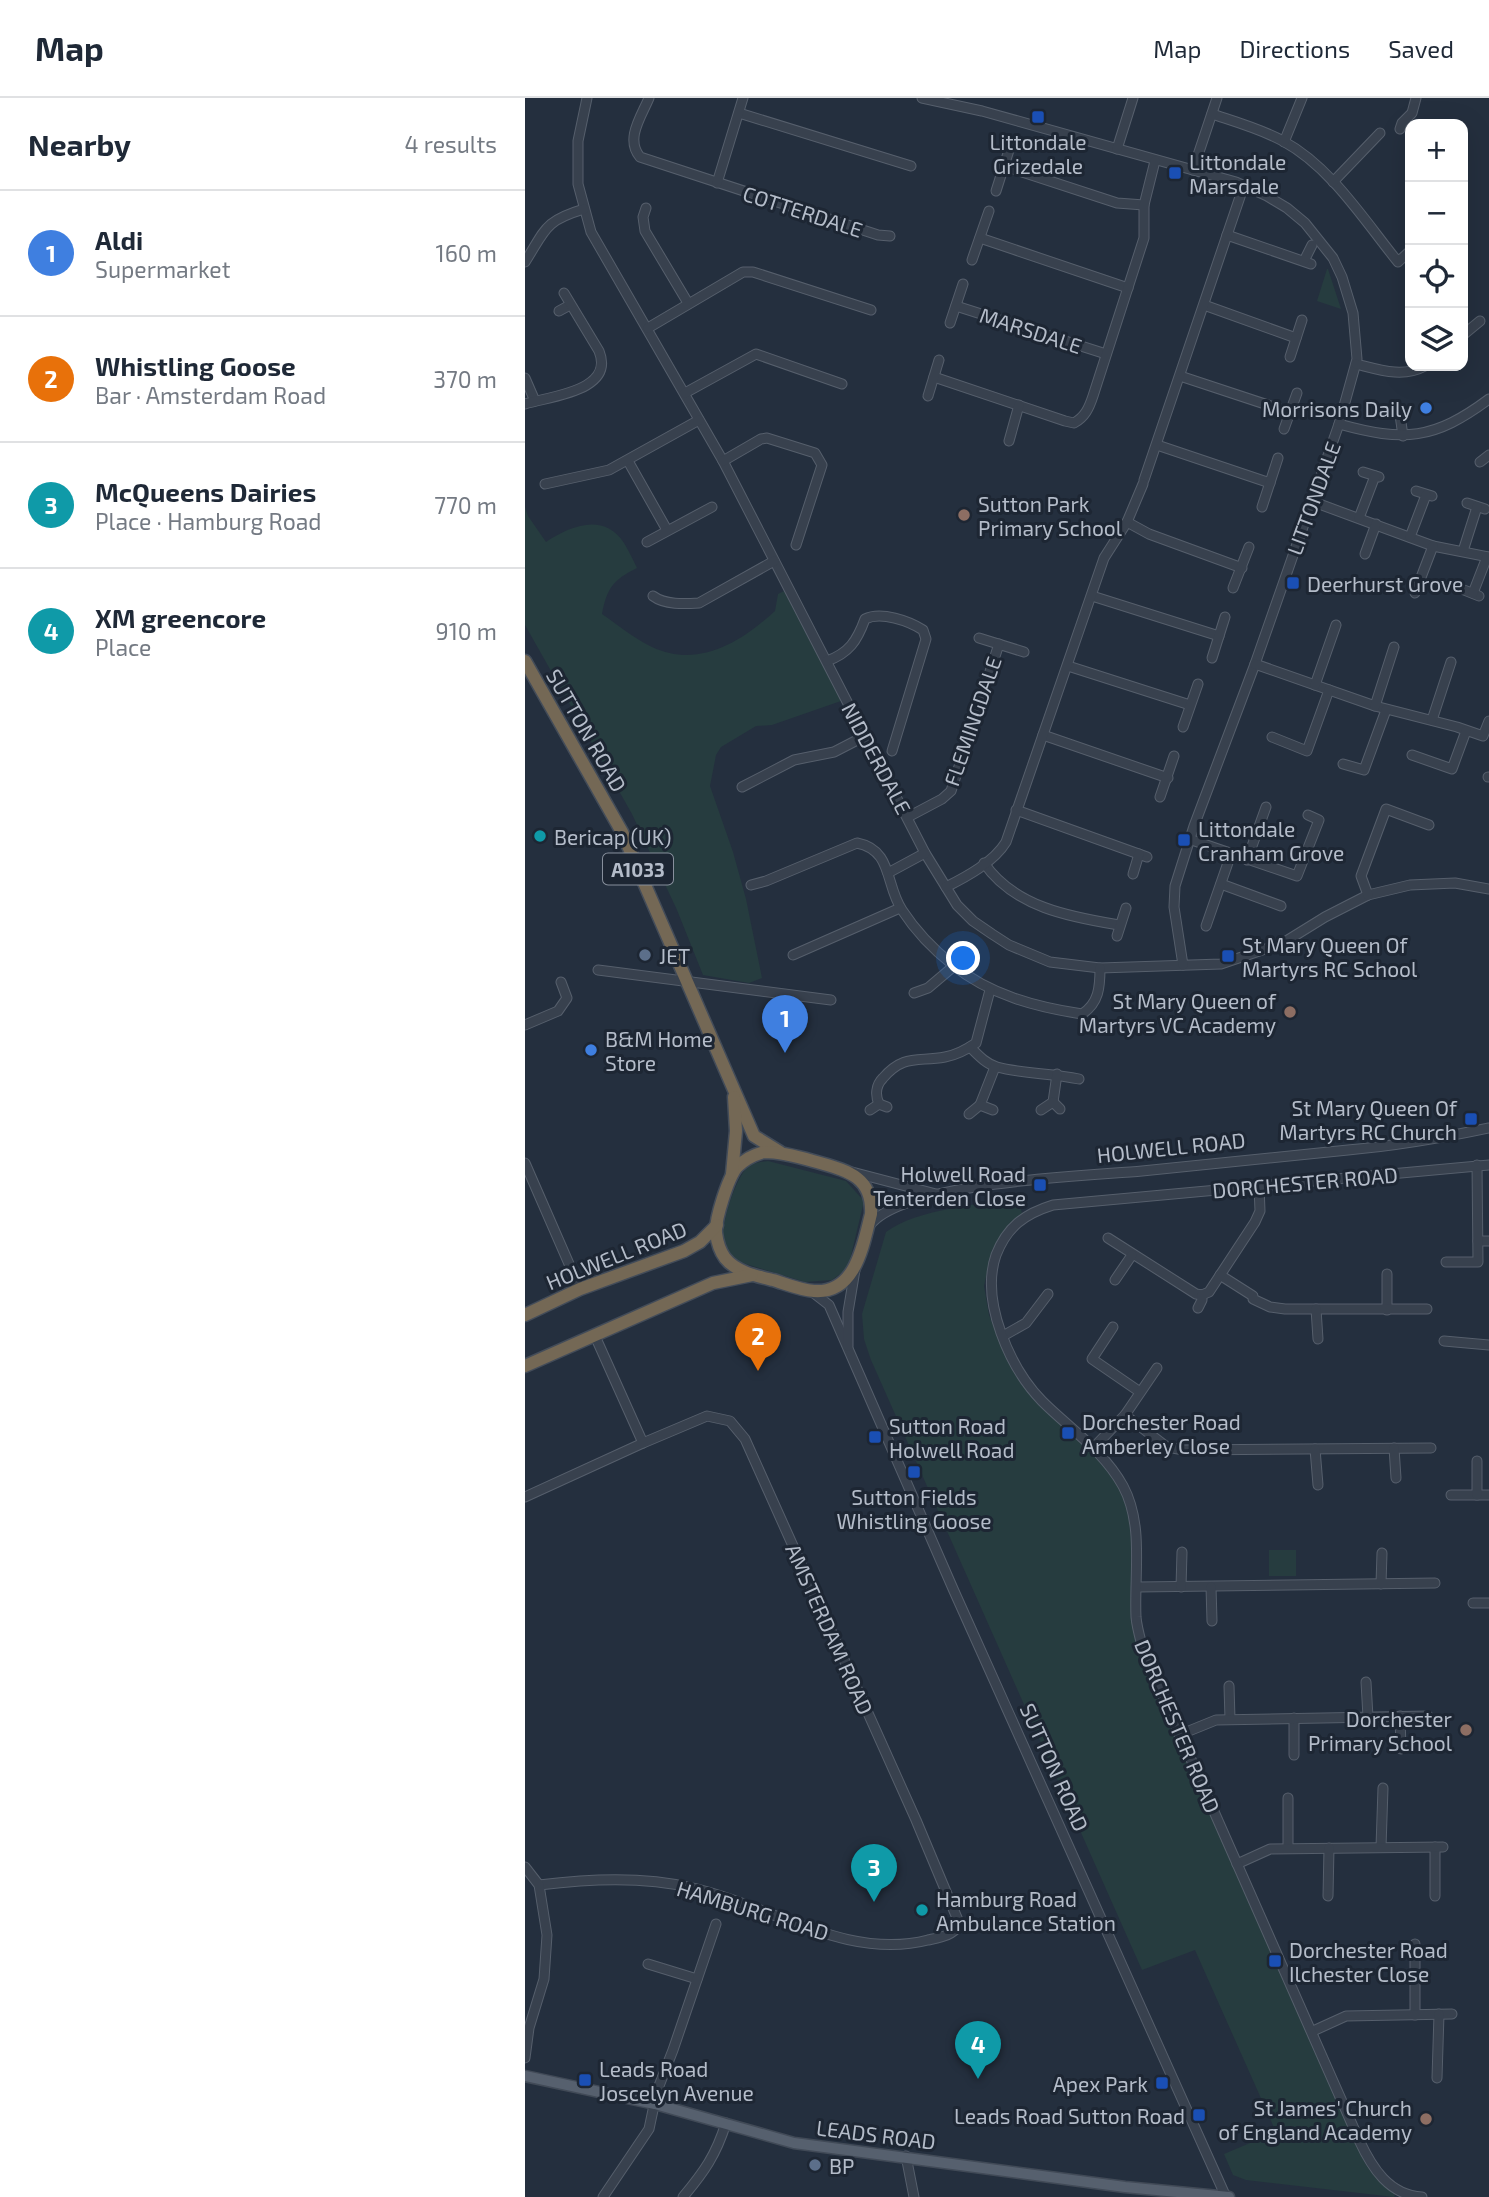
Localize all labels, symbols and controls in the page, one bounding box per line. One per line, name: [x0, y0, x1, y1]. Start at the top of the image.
text: Map: [35, 28, 104, 68]
text: Map: [1153, 34, 1201, 63]
text: Directions: [1239, 34, 1350, 63]
text: Saved: [1388, 34, 1454, 63]
marker: Littondale Grizedale: [1030, 109, 1046, 125]
map controls: [1405, 119, 1468, 371]
button: +: [1405, 119, 1468, 182]
text: Nearby: [28, 126, 131, 162]
place label: Littondale Grizedale: [989, 129, 1087, 178]
text: 4 results: [405, 130, 497, 158]
place label: Littondale Marsdale: [1189, 149, 1286, 198]
marker: Littondale Marsdale: [1167, 165, 1183, 181]
street label: COTTERDALE: [740, 180, 866, 242]
button: −: [1405, 182, 1468, 245]
text: Aldi: [95, 224, 143, 255]
text: 1: [46, 239, 56, 267]
text: 160 m: [436, 239, 497, 267]
button: locate: [1405, 245, 1468, 308]
text: Supermarket: [95, 255, 230, 283]
street label: MARSDALE: [977, 302, 1085, 358]
button: layers: [1405, 308, 1468, 371]
text: Whistling Goose: [95, 350, 296, 381]
text: 2: [44, 365, 58, 393]
text: 370 m: [433, 365, 497, 393]
text: Bar · Amsterdam Road: [95, 381, 326, 409]
place label: Morrisons Daily: [1262, 396, 1412, 421]
marker: Morrisons Daily: [1418, 400, 1434, 416]
street label: LITTONDALE: [1281, 438, 1345, 558]
text: McQueens Dairies: [95, 476, 316, 507]
text: 3: [44, 491, 58, 519]
text: 770 m: [434, 491, 497, 519]
place label: Sutton Park Primary School: [978, 491, 1123, 540]
text: Place · Hamburg Road: [95, 507, 322, 535]
marker: Sutton Park Primary School: [956, 507, 972, 523]
place label: Deerhurst Grove: [1307, 571, 1463, 596]
marker: Deerhurst Grove: [1285, 575, 1301, 591]
text: XM greencore: [95, 602, 266, 633]
text: 4: [44, 617, 58, 645]
text: 910 m: [436, 617, 497, 645]
text: Place: [95, 633, 151, 661]
street label: FLEMINGDALE: [938, 653, 1006, 789]
street label: SUTTON ROAD: [542, 664, 632, 796]
street label: NIDDERDALE: [837, 698, 917, 818]
place label: Littondale Cranham Grove: [1198, 816, 1344, 865]
place label: Bericap (UK): [554, 824, 672, 849]
marker: Bericap (UK): [532, 828, 548, 844]
marker: Littondale Cranham Grove: [1176, 832, 1192, 848]
road number: A1033: [603, 854, 673, 884]
place label: St Mary Queen Of Martyrs RC School: [1242, 932, 1418, 981]
your location: [946, 941, 980, 975]
place label: JET: [659, 943, 690, 968]
marker: JET: [637, 947, 653, 963]
marker: St Mary Queen Of Martyrs RC School: [1220, 948, 1236, 964]
place label: St Mary Queen of Martyrs VC Academy: [1079, 988, 1277, 1037]
pin: 1: [762, 995, 808, 1053]
marker: St Mary Queen of Martyrs VC Academy: [1282, 1004, 1298, 1020]
place label: B&M Home Store: [605, 1026, 713, 1075]
marker: B&M Home Store: [583, 1042, 599, 1058]
place label: St Mary Queen Of Martyrs RC Church: [1279, 1095, 1458, 1144]
marker: St Mary Queen Of Martyrs RC Church: [1463, 1111, 1479, 1127]
street label: HOLWELL ROAD: [1095, 1127, 1247, 1167]
place label: Holwell Road Tenterden Close: [873, 1161, 1026, 1210]
street label: DORCHESTER ROAD: [1211, 1161, 1399, 1203]
marker: Holwell Road Tenterden Close: [1032, 1177, 1048, 1193]
street label: HOLWELL ROAD: [542, 1215, 690, 1295]
pin: 2: [735, 1313, 781, 1371]
place label: Dorchester Road Amberley Close: [1082, 1409, 1241, 1458]
place label: Sutton Road Holwell Road: [889, 1413, 1014, 1462]
marker: Dorchester Road Amberley Close: [1060, 1425, 1076, 1441]
marker: Sutton Road Holwell Road: [867, 1429, 883, 1445]
marker: Sutton Fields Whistling Goose: [906, 1464, 922, 1480]
place label: Sutton Fields Whistling Goose: [836, 1484, 992, 1533]
street label: AMSTERDAM ROAD: [781, 1540, 879, 1718]
street label: DORCHESTER ROAD: [1130, 1635, 1226, 1817]
street label: SUTTON ROAD: [1016, 1699, 1094, 1835]
place label: Dorchester Primary School: [1308, 1706, 1453, 1755]
marker: Dorchester Primary School: [1458, 1722, 1474, 1738]
pin: 3: [851, 1844, 897, 1902]
street label: HAMBURG ROAD: [674, 1875, 832, 1945]
place label: Hamburg Road Ambulance Station: [936, 1886, 1116, 1935]
marker: Hamburg Road Ambulance Station: [914, 1902, 930, 1918]
place label: Dorchester Road Ilchester Close: [1289, 1937, 1448, 1986]
marker: Dorchester Road Ilchester Close: [1267, 1953, 1283, 1969]
pin: 4: [955, 2021, 1001, 2079]
place label: Leads Road Joscelyn Avenue: [599, 2056, 754, 2105]
place label: Apex Park: [1053, 2071, 1148, 2096]
marker: Leads Road Joscelyn Avenue: [577, 2072, 593, 2088]
marker: Apex Park: [1154, 2075, 1170, 2091]
place label: St James' Church of England Academy: [1218, 2095, 1412, 2144]
place label: Leads Road Sutton Road: [954, 2103, 1185, 2128]
marker: Leads Road Sutton Road: [1191, 2107, 1207, 2123]
marker: St James' Church of England Academy: [1418, 2111, 1434, 2127]
street label: LEADS ROAD: [815, 2114, 937, 2154]
place label: BP: [829, 2153, 854, 2178]
marker: BP: [807, 2157, 823, 2173]

